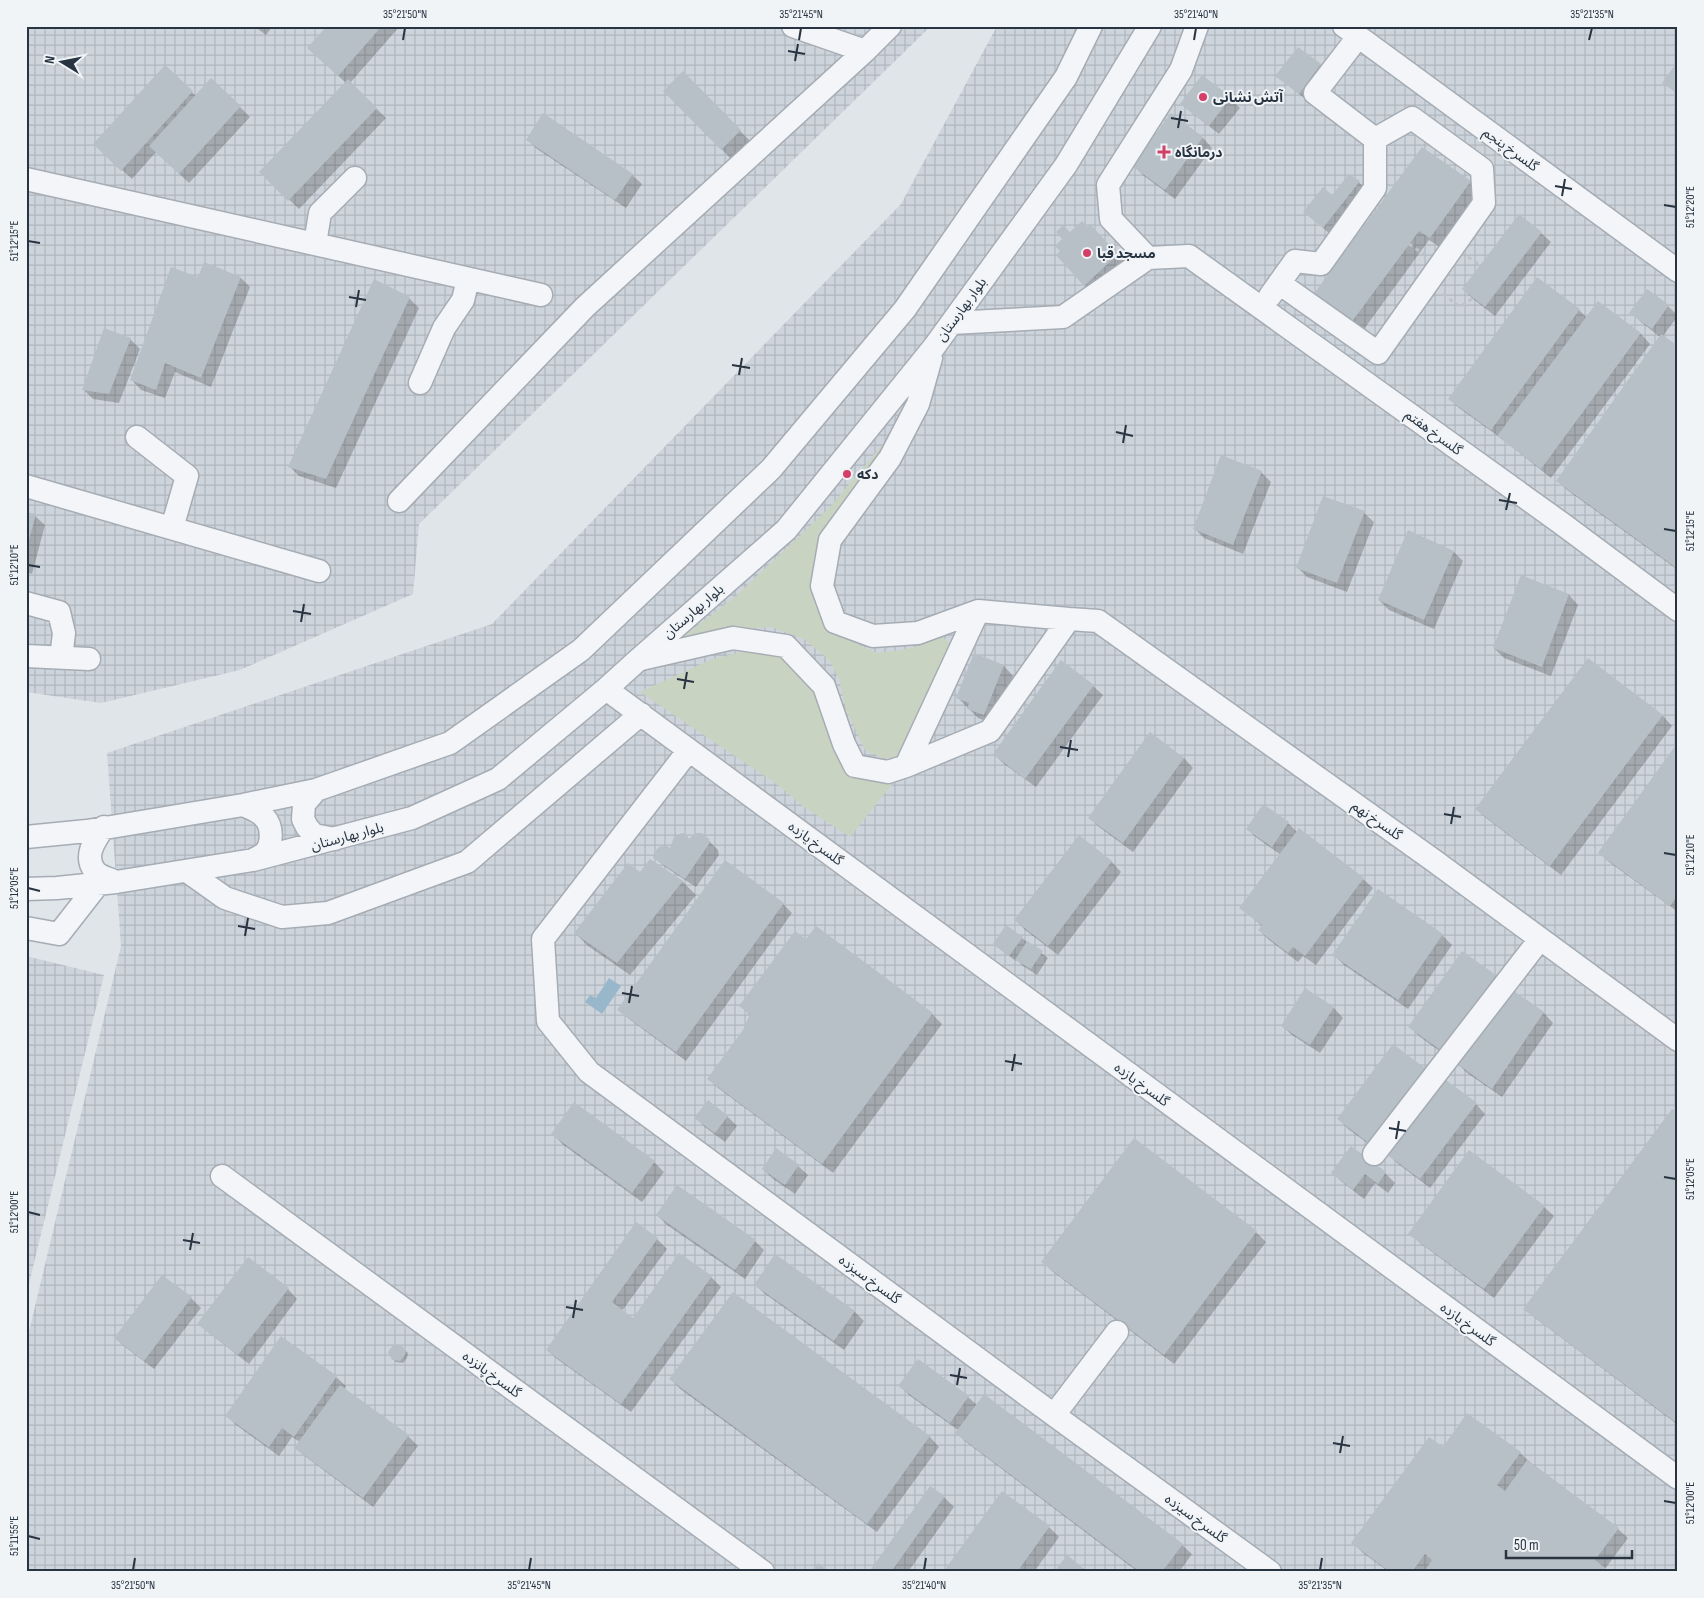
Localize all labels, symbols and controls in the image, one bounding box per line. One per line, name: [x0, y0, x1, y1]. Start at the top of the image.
text: 35°21'50"N: [383, 7, 427, 22]
text: 35°21'45"N: [779, 7, 823, 22]
text: 35°21'40"N: [1174, 7, 1218, 22]
text: 35°21'35"N: [1570, 7, 1614, 22]
north arrow: [38, 38, 88, 88]
text: N: [41, 55, 59, 65]
place label: آتش نشانی: [1213, 89, 1283, 106]
marker: آتش نشانی: [1197, 91, 1209, 103]
street label: گلسرخ پنجم: [1479, 124, 1542, 177]
place label: درمانگاه: [1175, 144, 1223, 161]
marker: درمانگاه: [1157, 145, 1171, 159]
text: 51°12'20"E: [1683, 186, 1698, 228]
text: 51°12'15"E: [7, 221, 22, 261]
place label: مسجد قبا: [1097, 245, 1156, 262]
marker: مسجد قبا: [1081, 247, 1093, 259]
street label: بلوار بهارستان: [933, 274, 990, 345]
street label: گلسرخ هفتم: [1401, 406, 1466, 461]
place label: دکه: [857, 466, 878, 483]
marker: دکه: [841, 468, 853, 480]
text: 51°12'15"E: [1683, 511, 1698, 551]
text: 51°12'10"E: [7, 544, 22, 586]
street label: بلوار بهارستان: [660, 580, 727, 642]
street label: گلسرخ نهم: [1347, 797, 1405, 846]
street label: گلسرخ یازده: [784, 818, 847, 871]
street label: بلوار بهارستان: [309, 819, 386, 854]
text: 51°12'10"E: [1683, 834, 1698, 876]
text: 51°12'05"E: [7, 867, 22, 909]
street label: گلسرخ یازده: [1110, 1059, 1173, 1112]
text: 51°12'05"E: [1683, 1158, 1698, 1200]
text: 51°12'00"E: [7, 1191, 22, 1233]
street label: گلسرخ سیزده: [834, 1251, 904, 1309]
street label: گلسرخ یازده: [1436, 1299, 1499, 1352]
street label: گلسرخ پانزده: [458, 1348, 524, 1403]
text: 51°12'00"E: [1683, 1482, 1698, 1524]
street label: گلسرخ سیزده: [1160, 1490, 1230, 1548]
text: 51°11'55"E: [7, 1516, 22, 1556]
scale bar: [1506, 1528, 1633, 1560]
text: 50 m: [1514, 1536, 1539, 1555]
text: 35°21'50"N: [111, 1578, 155, 1593]
text: 35°21'45"N: [507, 1578, 551, 1593]
text: 35°21'40"N: [902, 1578, 946, 1593]
text: 35°21'35"N: [1298, 1578, 1342, 1593]

